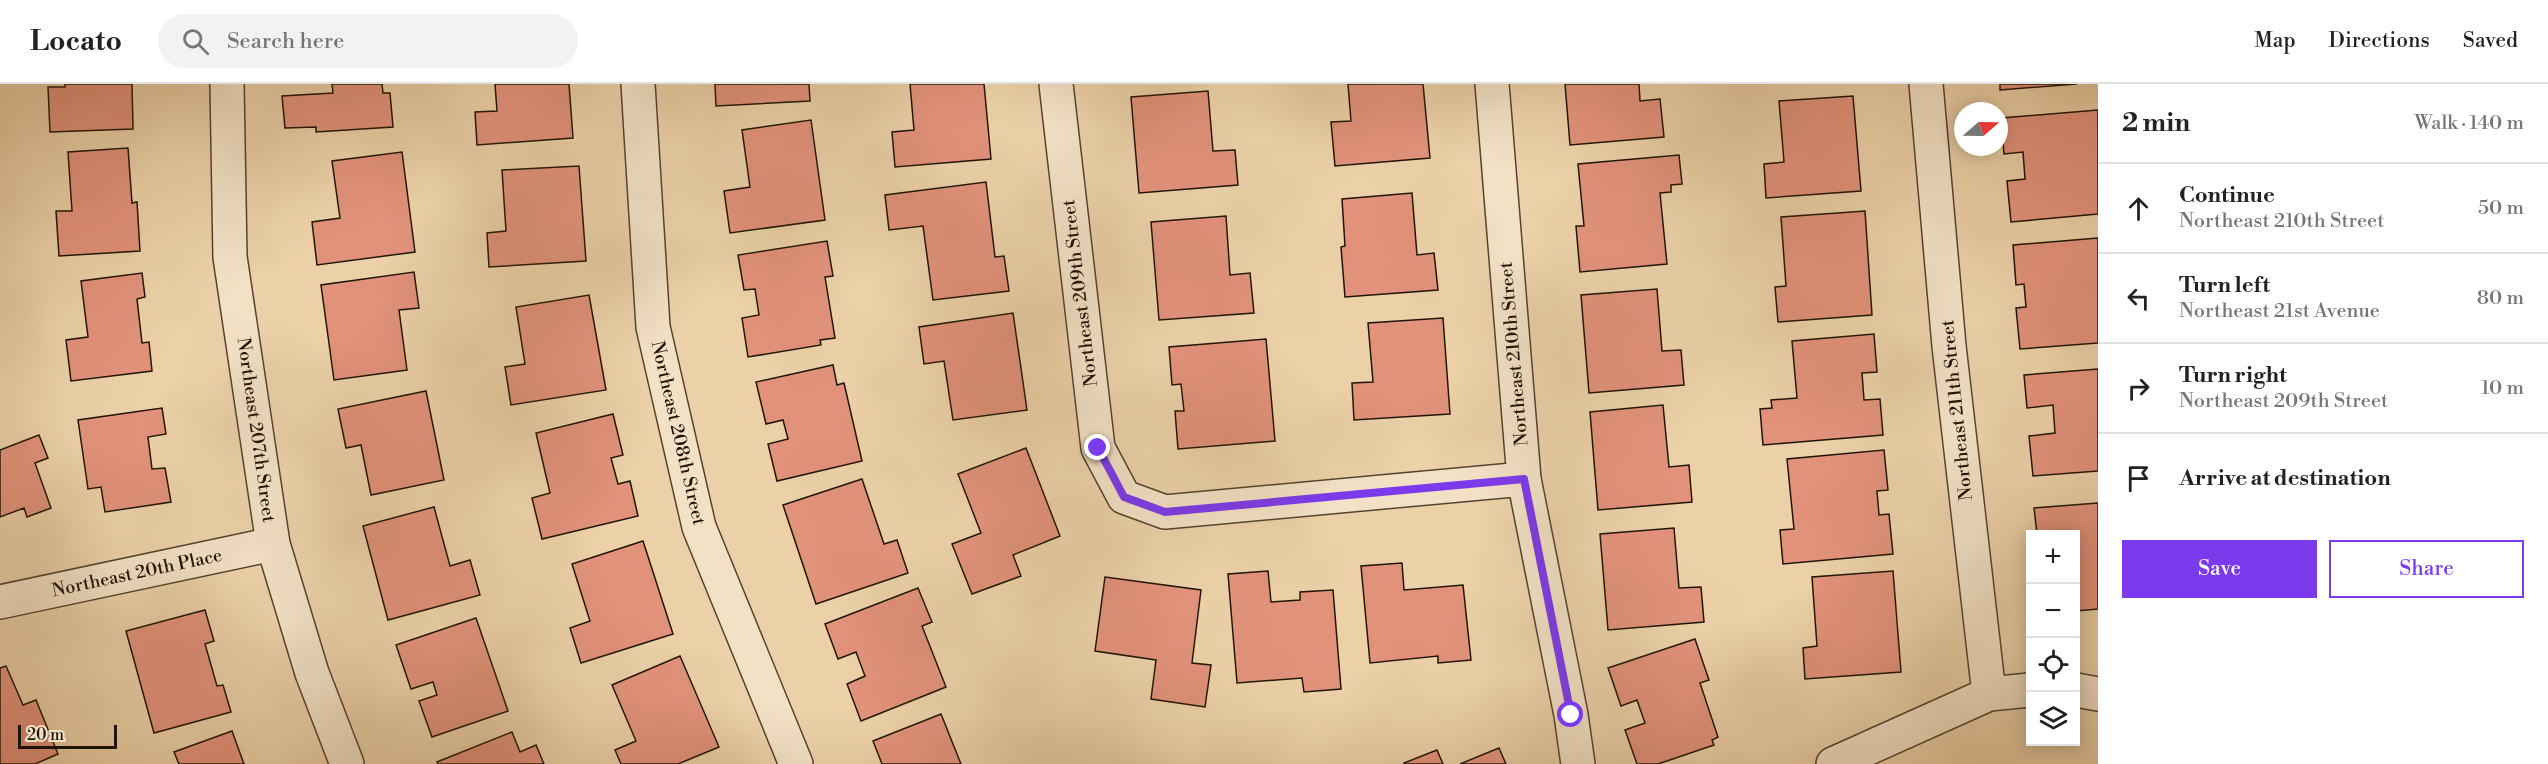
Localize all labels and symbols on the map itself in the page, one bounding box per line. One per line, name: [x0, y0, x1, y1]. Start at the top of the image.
north arrow: [1954, 102, 2008, 156]
street label: Northeast 209th Street: [1057, 198, 1103, 388]
street label: Northeast 210th Street: [1494, 260, 1534, 447]
street label: Northeast 211th Street: [1936, 318, 1978, 502]
street label: Northeast 207th Street: [232, 336, 280, 524]
street label: Northeast 208th Street: [646, 339, 711, 528]
route end: [1084, 434, 1110, 460]
street label: Northeast 20th Place: [50, 544, 224, 602]
route start: [1557, 701, 1583, 727]
scale bar: [18, 722, 117, 750]

